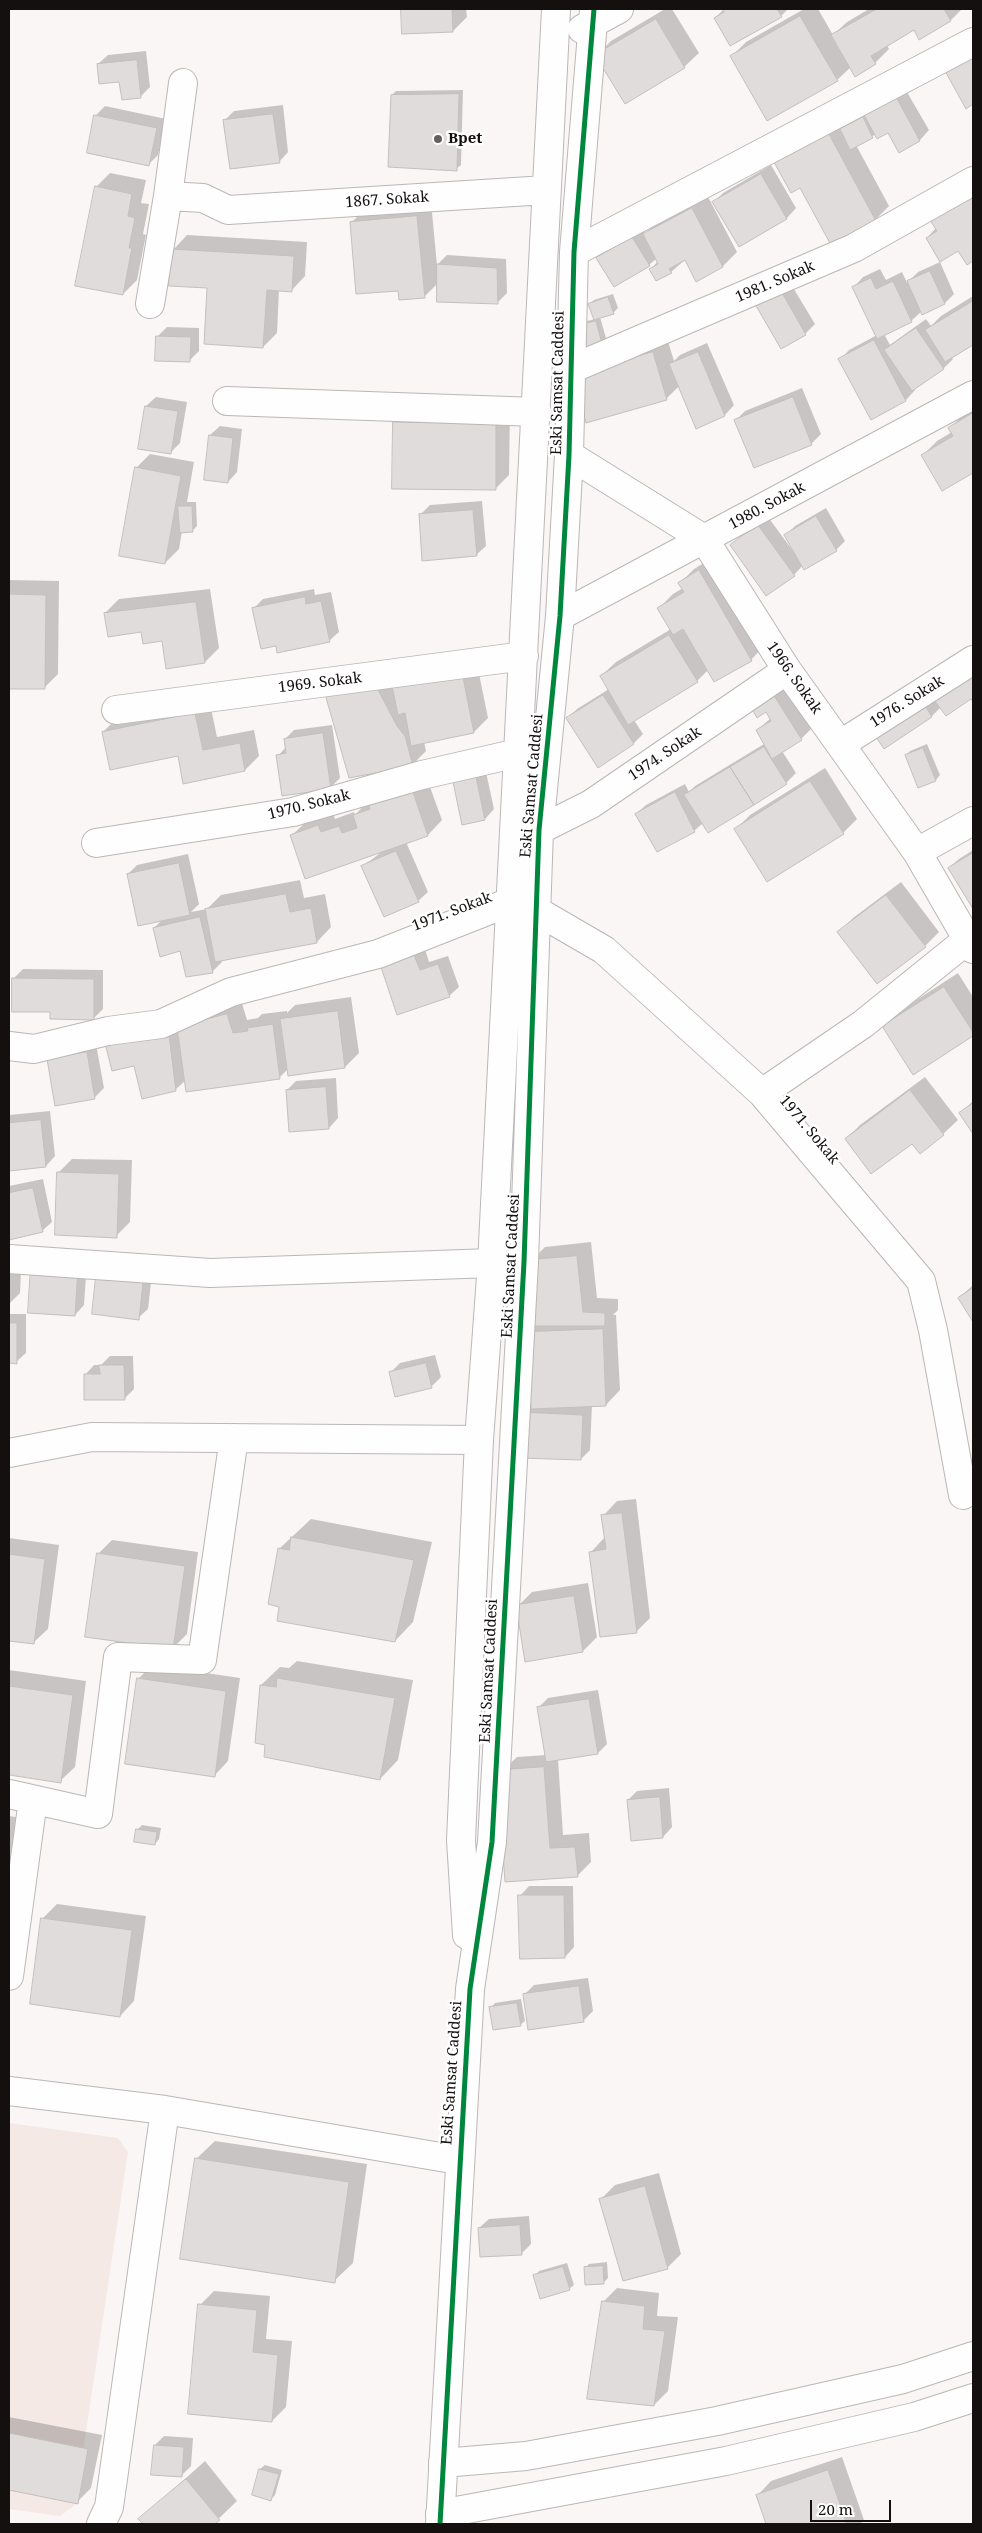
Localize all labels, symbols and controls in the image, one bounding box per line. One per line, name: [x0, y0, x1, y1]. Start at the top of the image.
place label: Bpet: [448, 130, 482, 148]
marker: Bpet: [432, 133, 444, 145]
street label: 1867. Sokak: [344, 188, 430, 212]
street label: 1981. Sokak: [733, 257, 817, 307]
street label: Eski Samsat Caddesi: [548, 311, 568, 455]
street label: 1980. Sokak: [726, 478, 808, 534]
street label: 1966. Sokak: [763, 638, 825, 718]
street label: 1969. Sokak: [277, 669, 363, 697]
street label: 1976. Sokak: [867, 672, 947, 732]
street label: Eski Samsat Caddesi: [517, 713, 547, 859]
street label: 1974. Sokak: [625, 723, 705, 785]
street label: 1970. Sokak: [266, 786, 352, 824]
street label: 1971. Sokak: [410, 889, 494, 935]
street label: 1971. Sokak: [775, 1092, 843, 1168]
street label: Eski Samsat Caddesi: [498, 1193, 524, 1339]
street label: Eski Samsat Caddesi: [476, 1598, 502, 1744]
street label: Eski Samsat Caddesi: [438, 2000, 466, 2146]
scale bar: [812, 2490, 893, 2522]
text: 20 m: [818, 2499, 853, 2519]

